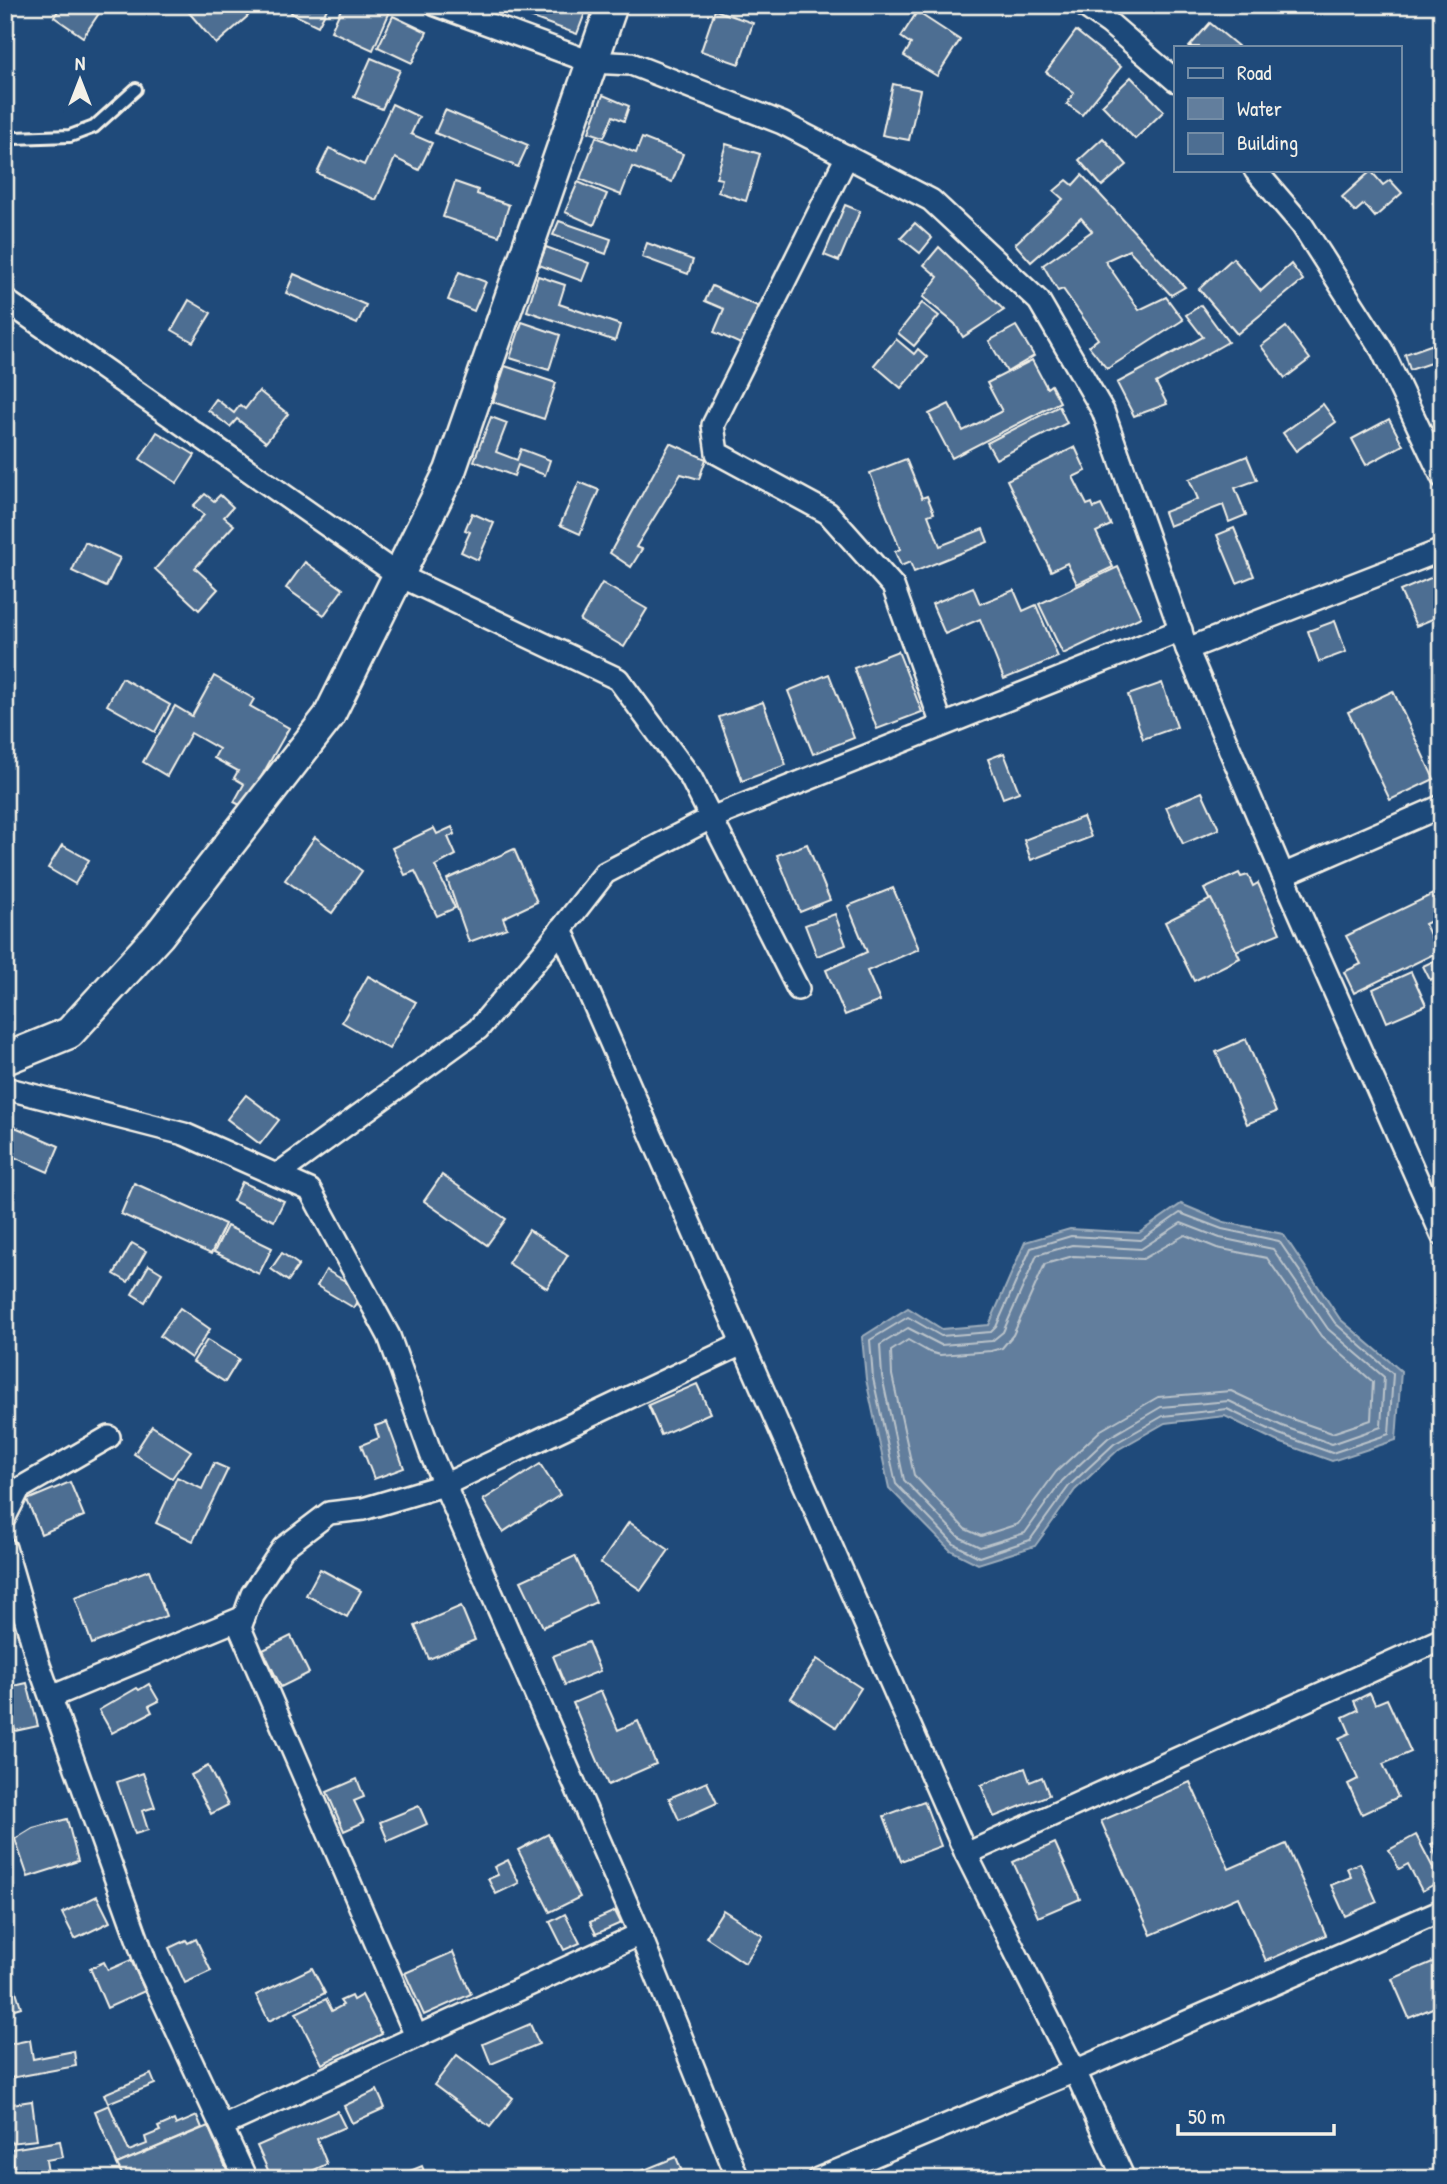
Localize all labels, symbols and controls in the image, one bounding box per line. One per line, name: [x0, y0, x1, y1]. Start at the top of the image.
north arrow: [46, 46, 116, 116]
legend: [1174, 46, 1402, 172]
text: N: [75, 50, 85, 76]
text: Road: [1237, 58, 1271, 87]
text: Water: [1237, 94, 1282, 123]
text: Building: [1237, 128, 1298, 157]
scale bar: [1178, 2093, 1333, 2137]
text: 50 m: [1188, 2102, 1225, 2131]

